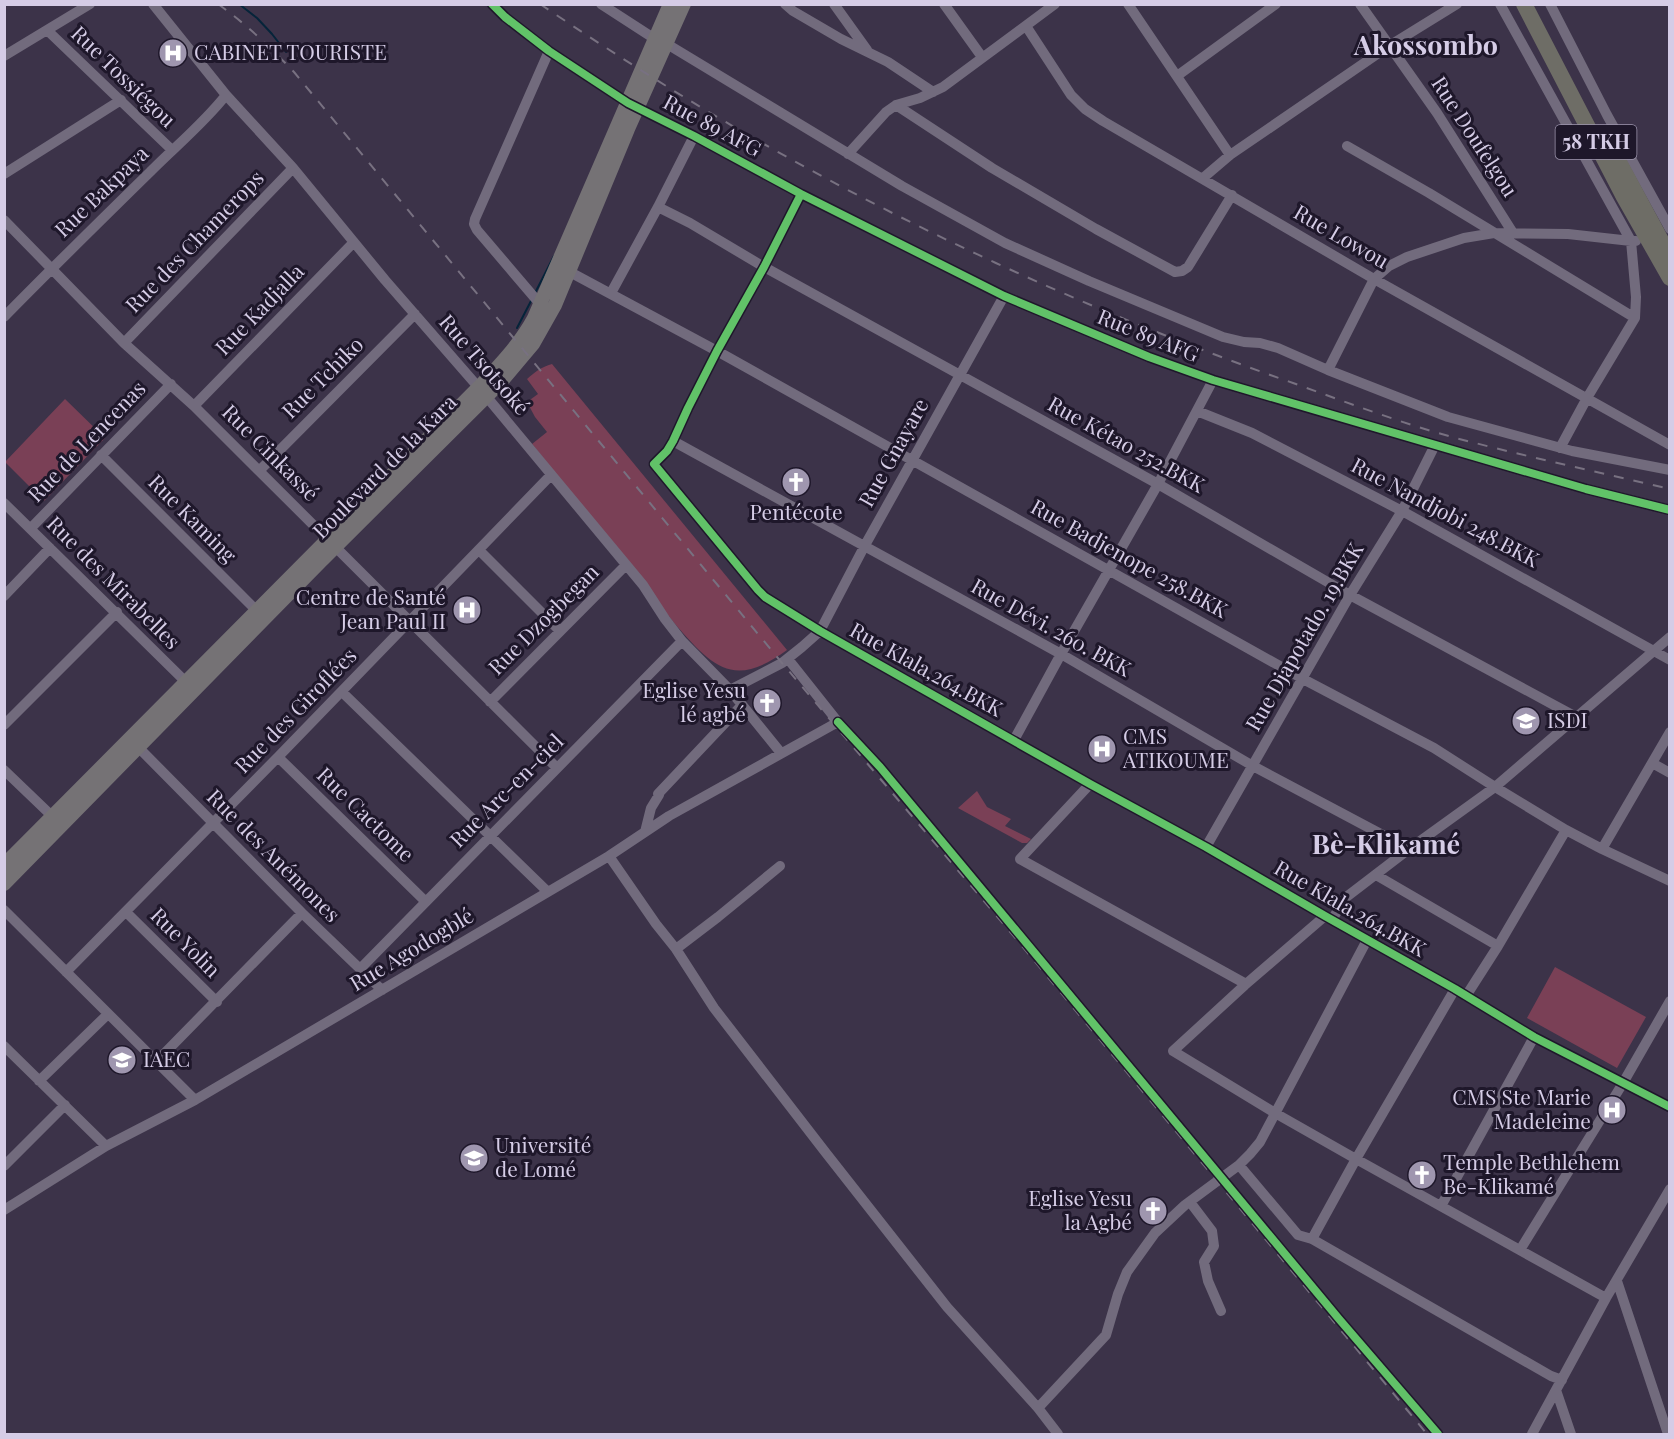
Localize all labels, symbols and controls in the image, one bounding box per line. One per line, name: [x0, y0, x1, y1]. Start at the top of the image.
street label: Rue Tossiégou: [66, 19, 183, 133]
district label: Akossombo: [1353, 26, 1498, 62]
hospital icon: CABINET TOURISTE: [157, 37, 189, 69]
place label: CABINET TOURISTE: [194, 37, 387, 65]
street label: Rue Doufelgou: [1426, 70, 1525, 202]
street label: Rue 89 AFG: [659, 87, 767, 162]
road number: 58 TKH: [1556, 125, 1636, 159]
street label: Rue Bakpaya: [48, 138, 154, 242]
street label: Rue des Chamerops: [118, 163, 269, 318]
street label: Rue Lowou: [1289, 197, 1395, 274]
street label: Rue Kadjalla: [208, 257, 310, 360]
street label: Rue 89 AFG: [1094, 301, 1204, 367]
street label: Rue Tsotsoké: [434, 307, 537, 420]
street label: Rue Tchiko: [275, 330, 368, 423]
street label: Rue de Lencenas: [20, 374, 151, 507]
street label: Boulevard de la Kara: [305, 387, 462, 544]
street label: Rue Kétao 252.BKK: [1044, 389, 1211, 498]
street label: Rue Gnayare: [851, 393, 934, 511]
street label: Rue Cinkassé: [217, 397, 326, 506]
street label: Rue Nandjobi 248.BKK: [1347, 450, 1545, 573]
church icon: Pentécote: [780, 466, 812, 498]
street label: Rue Kaming: [143, 467, 244, 568]
street label: Rue Badjenope 258.BKK: [1026, 491, 1234, 623]
place label: Pentécote: [749, 497, 843, 525]
street label: Rue des Mirabelles: [42, 509, 187, 654]
street label: Rue Djapotado. 19.BKK: [1238, 537, 1369, 735]
street label: Rue Dzogbegan: [481, 557, 604, 680]
street label: Rue Dévi. 260. BKK: [967, 571, 1137, 682]
place label: Centre de Santé Jean Paul II: [296, 582, 446, 634]
hospital icon: Centre de Santé Jean Paul II: [451, 594, 483, 626]
street label: Rue Klala,264.BKK: [845, 615, 1009, 722]
street label: Rue des Giroflées: [228, 641, 362, 778]
place label: Eglise Yesu lé agbé: [642, 675, 746, 727]
church icon: Eglise Yesu lé agbé: [751, 687, 783, 719]
school or university icon: ISDI: [1510, 705, 1542, 737]
place label: ISDI: [1547, 705, 1588, 733]
place label: CMS ATIKOUME: [1122, 721, 1229, 773]
street label: Rue Arc-en-ciel: [443, 727, 568, 852]
hospital icon: CMS ATIKOUME: [1086, 733, 1118, 765]
street label: Rue Cactome: [312, 760, 421, 867]
street label: Rue des Anémones: [202, 782, 347, 927]
district label: Bè-Klikamé: [1312, 825, 1460, 861]
street label: Rue Klala.264.BKK: [1270, 852, 1432, 962]
street label: Rue Agodogblé: [344, 900, 478, 996]
street label: Rue Yolin: [145, 901, 228, 983]
school or university icon: IAEC: [106, 1044, 138, 1076]
place label: IAEC: [143, 1044, 190, 1072]
place label: CMS Ste Marie Madeleine: [1452, 1082, 1591, 1134]
hospital icon: CMS Ste Marie Madeleine: [1596, 1094, 1628, 1126]
place label: Université de Lomé: [495, 1130, 591, 1182]
school or university icon: Université de Lomé: [458, 1142, 490, 1174]
place label: Temple Bethlehem Be-Klikamé: [1443, 1147, 1620, 1199]
church icon: Temple Bethlehem Be-Klikamé: [1406, 1159, 1438, 1191]
place label: Eglise Yesu la Agbé: [1028, 1183, 1132, 1235]
church icon: Eglise Yesu la Agbé: [1137, 1195, 1169, 1227]

